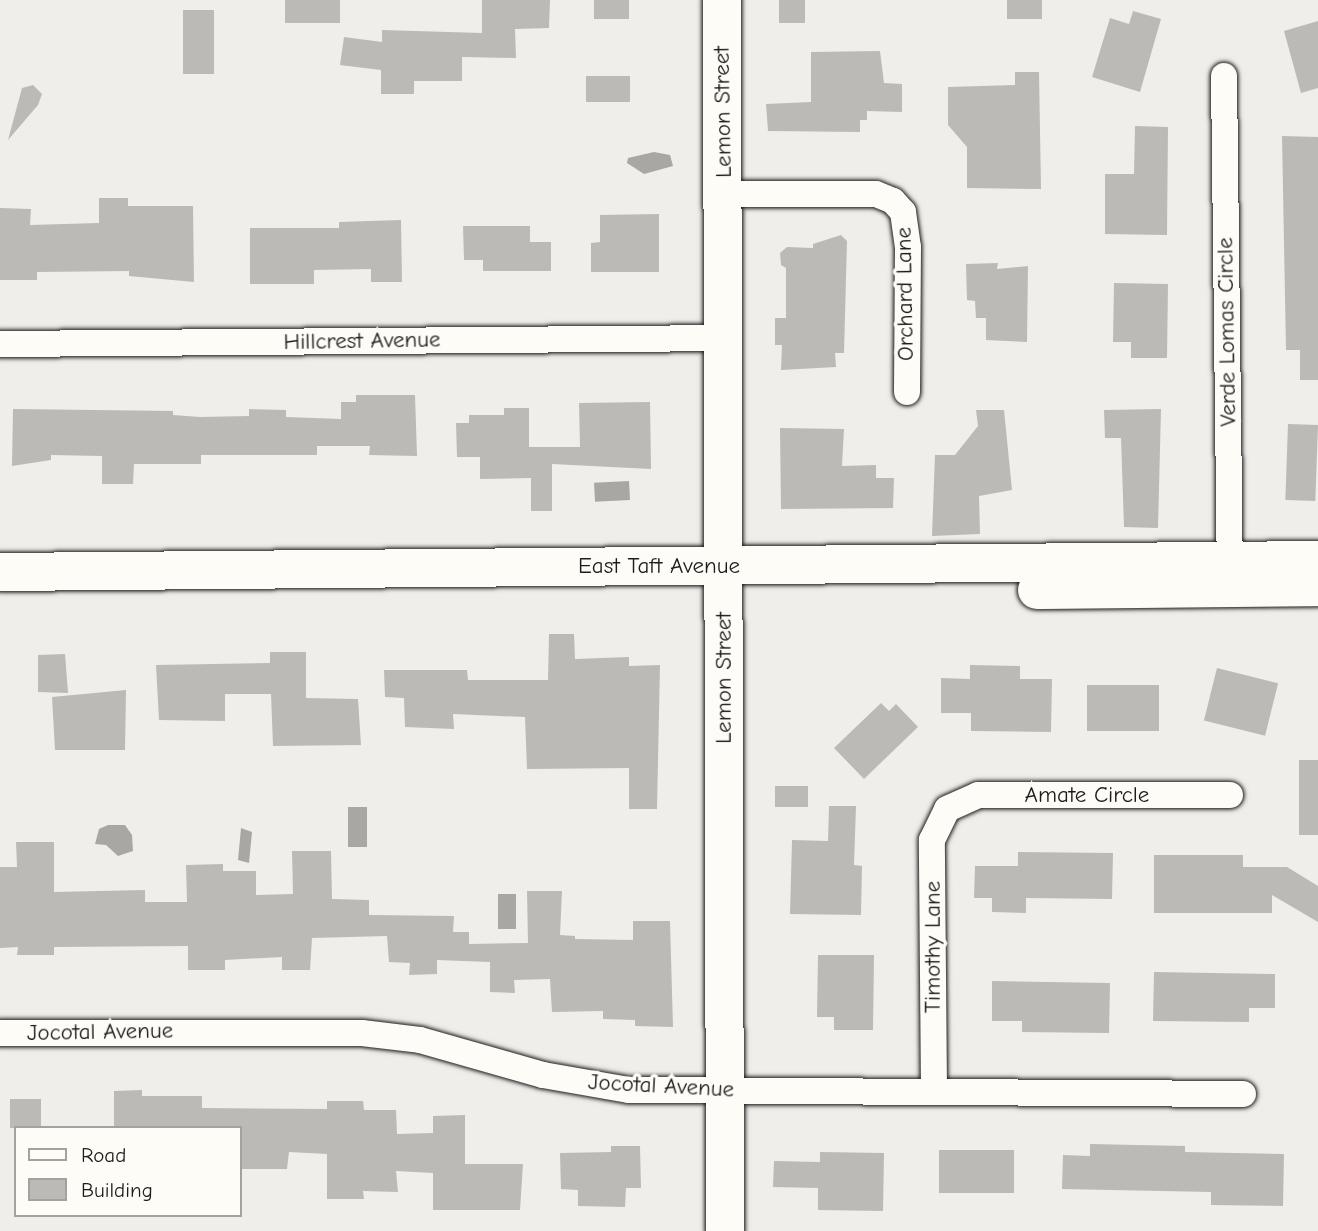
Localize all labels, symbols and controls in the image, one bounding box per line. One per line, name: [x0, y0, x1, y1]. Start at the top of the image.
street label: Lemon Street: [708, 46, 738, 178]
street label: Orchard Lane: [890, 227, 920, 361]
street label: Verde Lomas Circle: [1212, 237, 1242, 427]
street label: Hillcrest Avenue: [283, 326, 441, 356]
street label: East Taft Avenue: [578, 552, 740, 580]
street label: Lemon Street: [710, 612, 738, 744]
street label: Amate Circle: [1025, 781, 1149, 809]
street label: Timothy Lane: [919, 881, 947, 1013]
street label: Jocotal Avenue: [27, 1017, 173, 1047]
street label: Jocotal Avenue: [587, 1068, 735, 1104]
legend: [14, 1126, 242, 1217]
text: Road: [81, 1143, 126, 1167]
text: Building: [81, 1178, 153, 1202]

